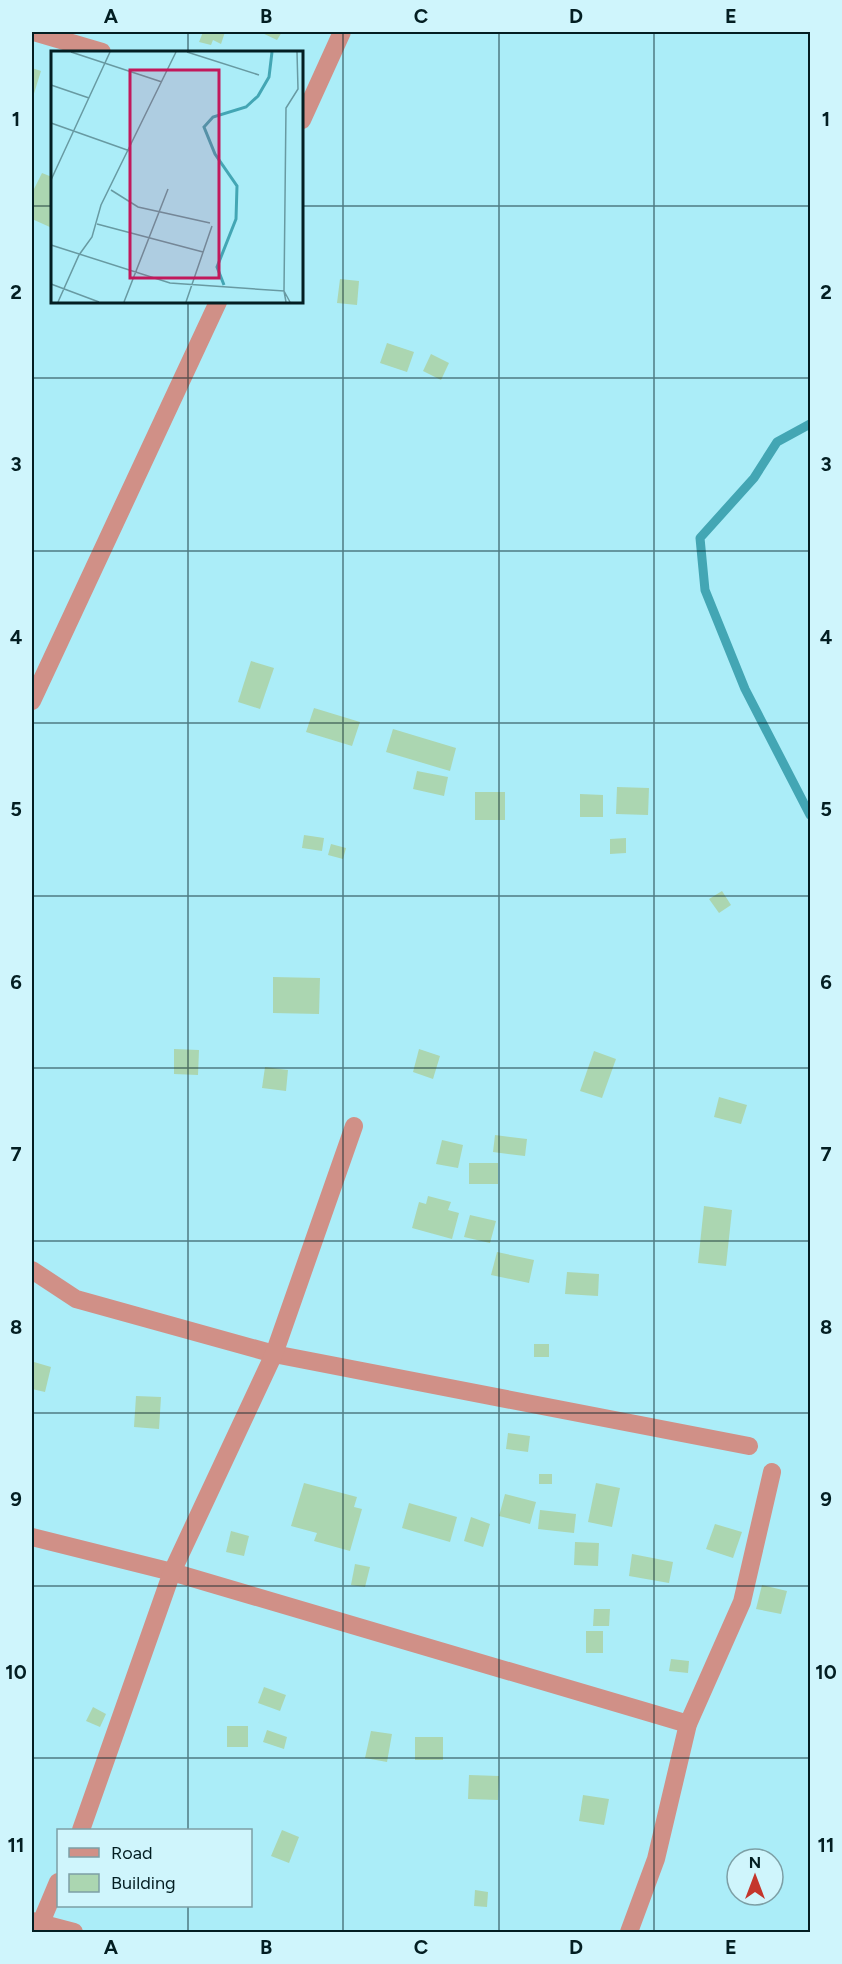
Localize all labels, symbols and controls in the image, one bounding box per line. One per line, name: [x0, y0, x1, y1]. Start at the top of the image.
text: A: [104, 4, 119, 28]
text: B: [260, 4, 272, 28]
text: C: [414, 4, 428, 28]
text: D: [569, 4, 583, 28]
text: E: [725, 4, 737, 28]
inset map: [51, 51, 303, 303]
text: 1: [12, 107, 20, 131]
text: 1: [822, 107, 830, 131]
text: 2: [10, 280, 22, 304]
text: 2: [820, 280, 832, 304]
text: 3: [10, 452, 22, 476]
text: 3: [820, 452, 832, 476]
text: 4: [10, 625, 23, 649]
text: 4: [820, 625, 833, 649]
text: 5: [10, 797, 22, 821]
text: 5: [820, 797, 832, 821]
text: 6: [10, 970, 22, 994]
text: 6: [820, 970, 832, 994]
text: 7: [10, 1142, 22, 1166]
text: 7: [820, 1142, 832, 1166]
text: 8: [10, 1315, 22, 1339]
text: 8: [820, 1315, 832, 1339]
text: 9: [10, 1487, 22, 1511]
text: 9: [820, 1487, 832, 1511]
text: 10: [5, 1660, 27, 1684]
text: 10: [815, 1660, 837, 1684]
legend: [57, 1829, 252, 1907]
text: 11: [8, 1833, 24, 1857]
text: 11: [818, 1833, 834, 1857]
text: Road: [111, 1842, 152, 1864]
north arrow: [725, 1847, 785, 1907]
text: N: [749, 1853, 761, 1872]
text: Building: [111, 1872, 176, 1894]
text: A: [104, 1935, 119, 1959]
text: B: [260, 1935, 272, 1959]
text: C: [414, 1935, 428, 1959]
text: D: [569, 1935, 583, 1959]
text: E: [725, 1935, 737, 1959]

